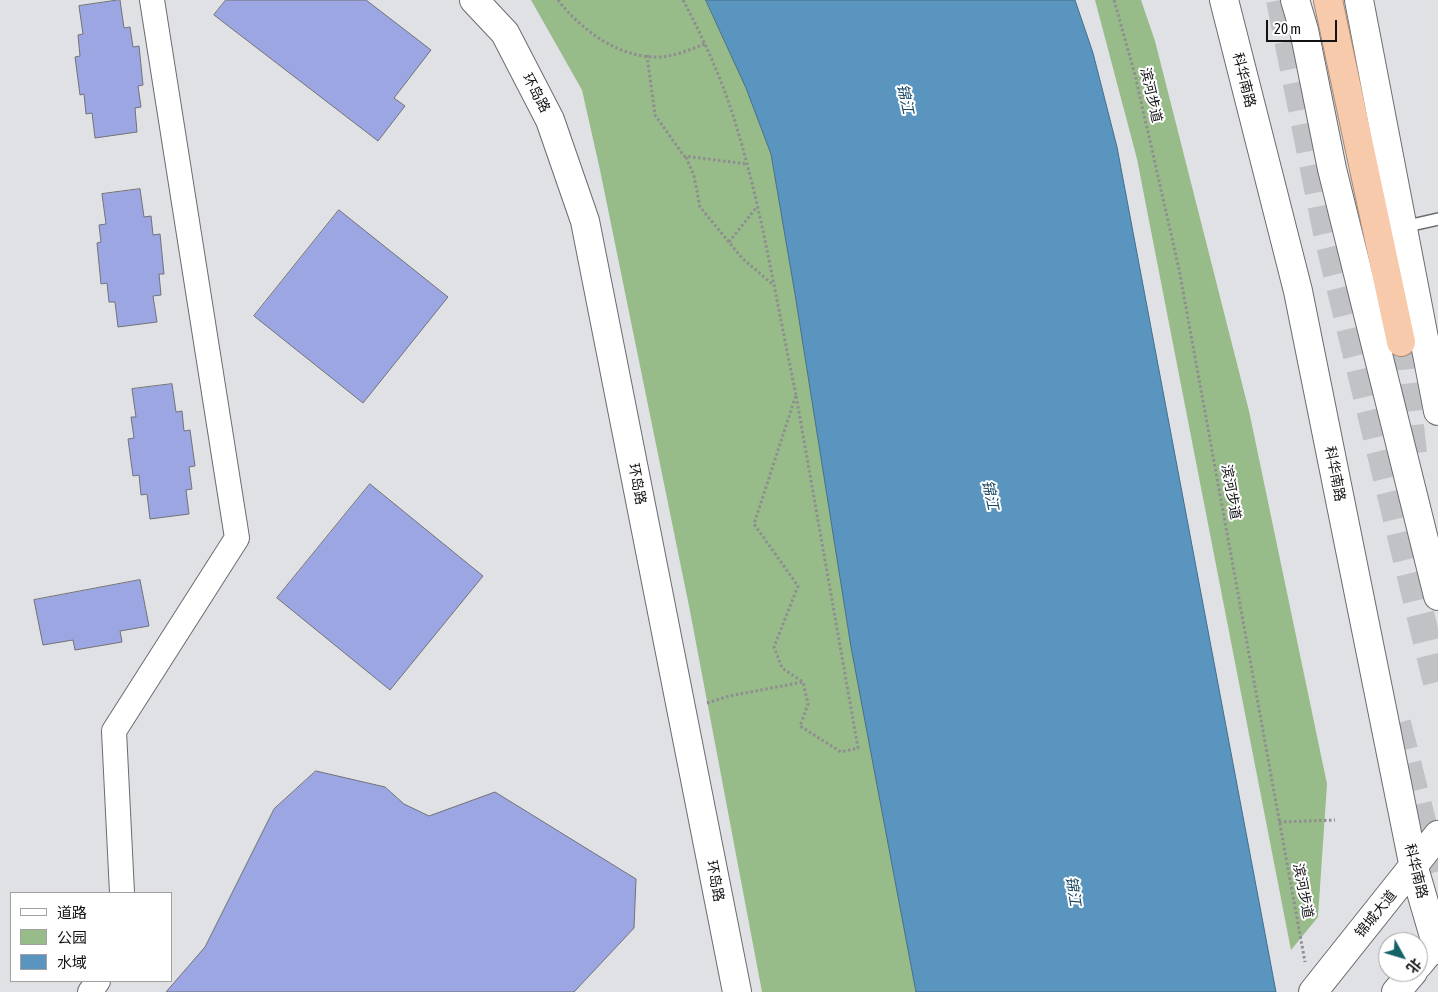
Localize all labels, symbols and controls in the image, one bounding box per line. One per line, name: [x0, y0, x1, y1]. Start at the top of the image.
scale bar: [1268, 10, 1339, 42]
text: 20 m: [1274, 20, 1301, 37]
street label: 科华南路: [1229, 51, 1259, 109]
street label: 滨河步道: [1137, 66, 1165, 124]
street label: 环岛路: [519, 71, 553, 115]
water label: 锦江: [893, 82, 917, 116]
street label: 科华南路: [1321, 445, 1349, 503]
street label: 环岛路: [625, 462, 649, 506]
street label: 滨河步道: [1218, 463, 1244, 521]
water label: 锦江: [978, 478, 1002, 512]
street label: 科华南路: [1401, 842, 1431, 900]
street label: 环岛路: [703, 859, 727, 903]
street label: 滨河步道: [1289, 862, 1317, 920]
water label: 锦江: [1062, 875, 1084, 907]
street label: 锦城大道: [1352, 887, 1400, 941]
legend: [10, 892, 172, 982]
text: 道路: [57, 904, 87, 921]
text: 公园: [57, 929, 87, 946]
north arrow: [1378, 932, 1428, 982]
text: 水域: [57, 954, 87, 971]
text: 北: [1403, 955, 1425, 976]

